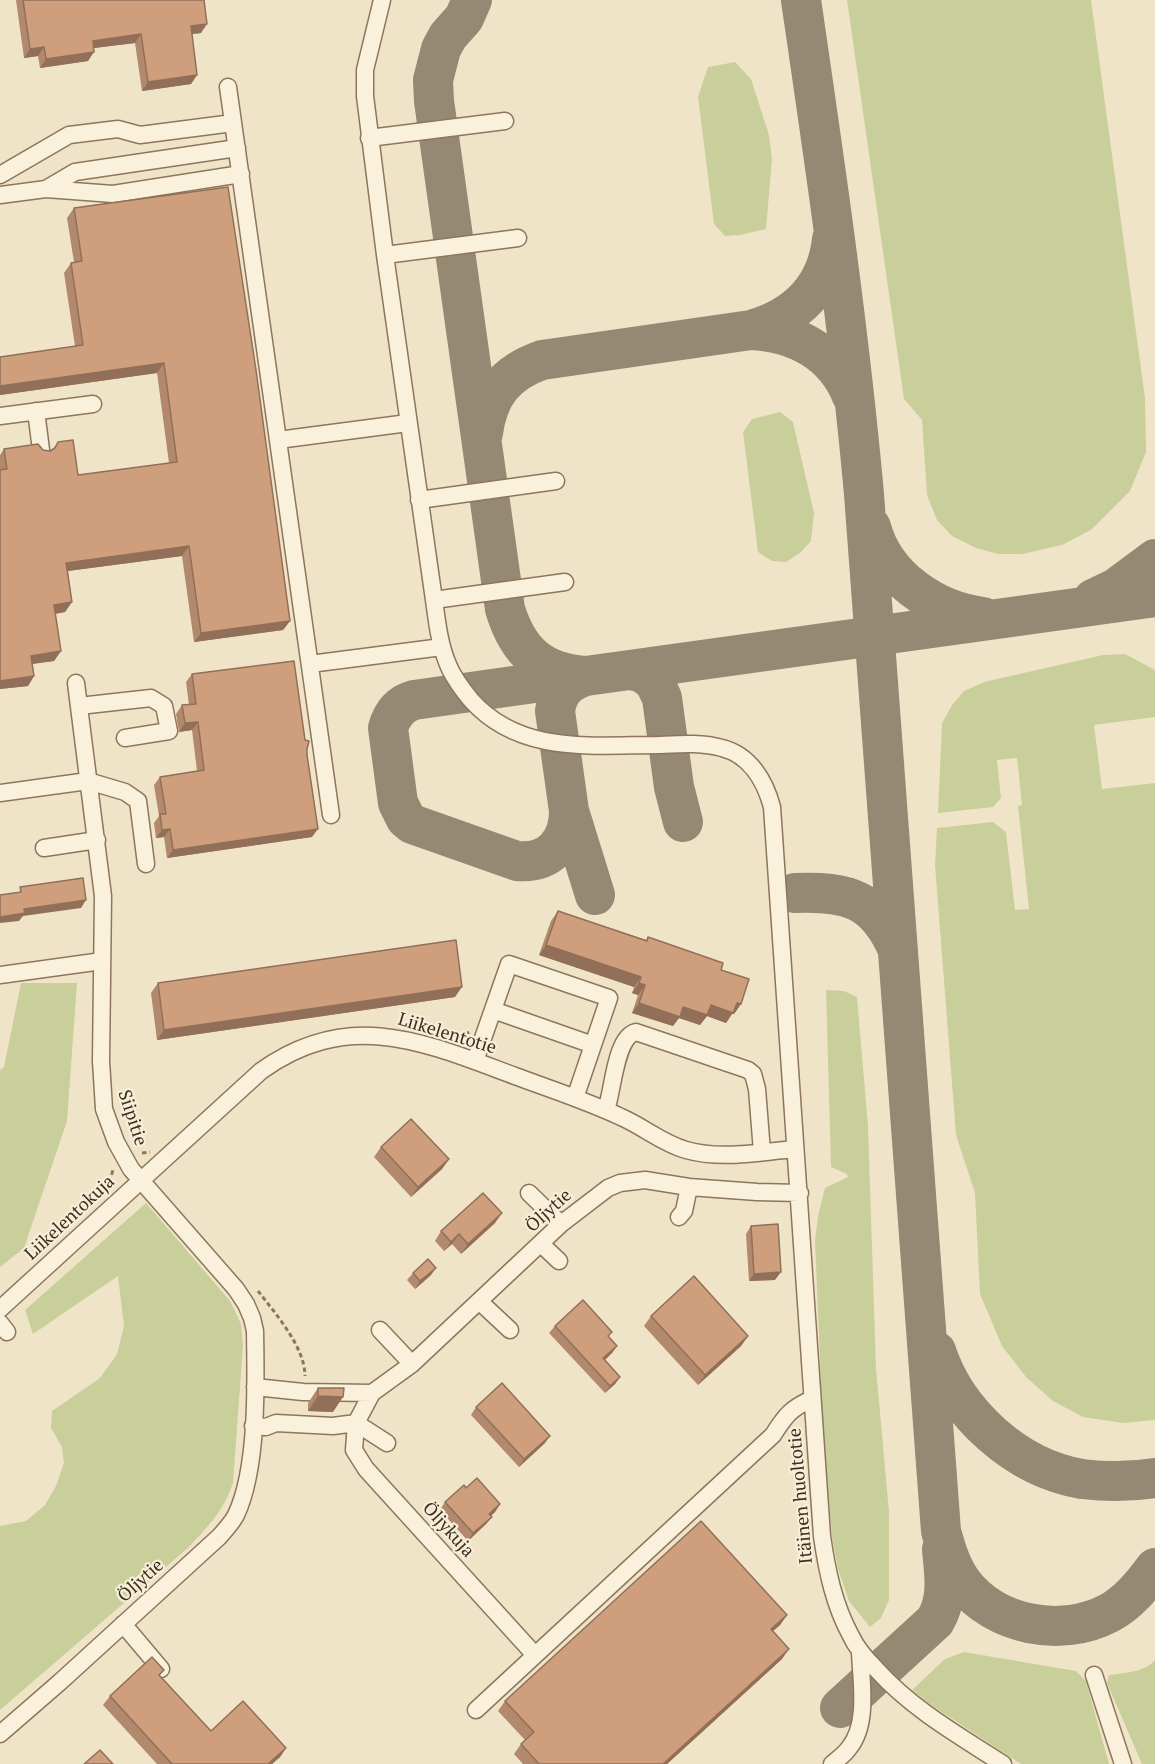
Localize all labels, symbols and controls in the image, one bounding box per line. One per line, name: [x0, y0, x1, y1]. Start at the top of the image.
street label: Liikelentotie: [395, 1009, 499, 1059]
street label: Siipitie: [113, 1087, 151, 1149]
street label: Liikelentokuja: [21, 1171, 119, 1265]
street label: Öljytie: [522, 1185, 576, 1237]
street label: Itäinen huoltotie: [784, 1427, 818, 1565]
street label: Öljykuja: [418, 1498, 478, 1562]
street label: Öljytie: [114, 1555, 168, 1607]

